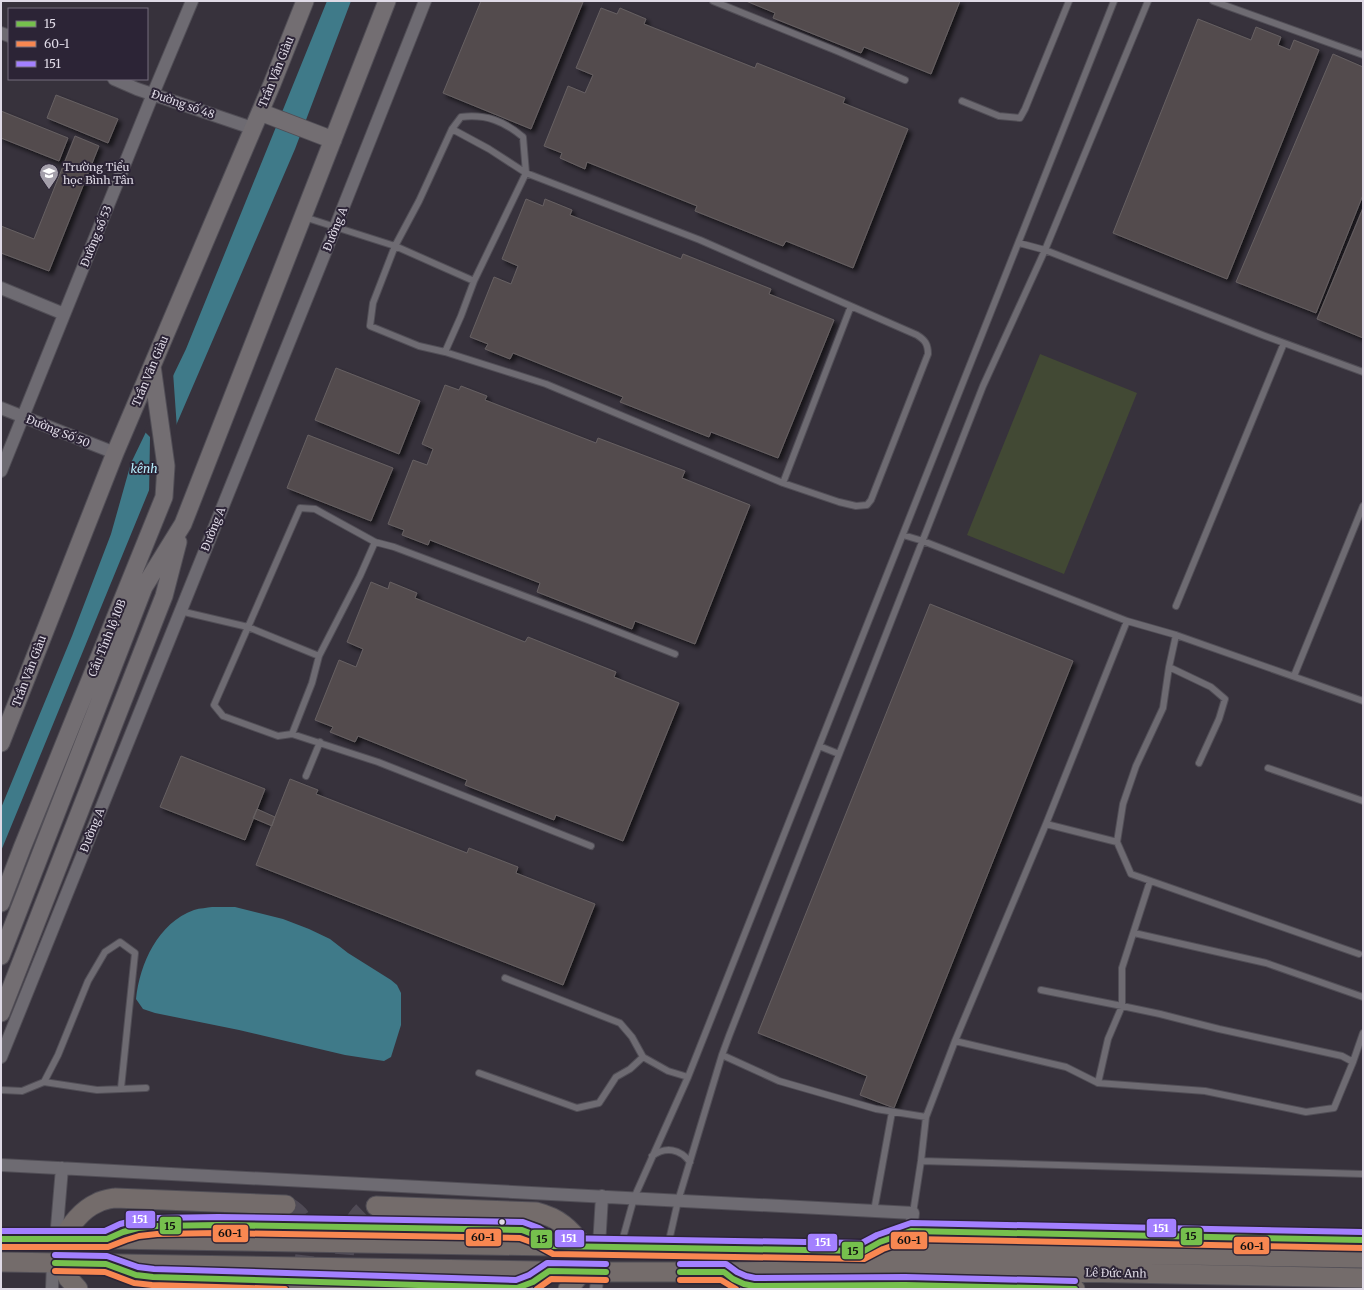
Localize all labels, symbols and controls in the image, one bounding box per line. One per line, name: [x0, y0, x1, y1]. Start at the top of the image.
legend: [8, 8, 148, 80]
text: 15: [44, 16, 56, 31]
street label: Trần Văn Giàu: [255, 34, 297, 110]
text: 60-1: [44, 36, 70, 51]
text: 151: [44, 56, 61, 71]
street label: Đường số 48: [149, 87, 217, 122]
place label: Trường Tiểu học Bình Tân: [63, 160, 135, 187]
school or university icon: Trường Tiểu học Bình Tân: [38, 162, 60, 190]
street label: Đường số 53: [77, 203, 115, 269]
street label: Đường A: [320, 205, 350, 253]
street label: Trần Văn Giàu: [129, 334, 171, 408]
street label: Đường Số 50: [24, 412, 92, 450]
water label: kênh: [131, 461, 157, 476]
street label: Đường A: [198, 505, 228, 553]
street label: Cầu Tỉnh lộ 10B: [85, 597, 129, 679]
street label: Trần Văn Giàu: [9, 633, 49, 709]
street label: Đường A: [77, 806, 107, 854]
line badge: 151: [125, 1210, 156, 1229]
text: 151: [132, 1212, 148, 1226]
line badge: 15: [159, 1216, 182, 1235]
unlabelled marker: [497, 1217, 507, 1227]
line badge: 151: [1146, 1218, 1177, 1238]
text: 15: [164, 1219, 176, 1233]
text: 151: [1153, 1221, 1169, 1235]
line badge: 60-1: [212, 1224, 249, 1243]
text: 60-1: [218, 1226, 242, 1240]
line badge: 15: [1180, 1227, 1203, 1246]
line badge: 60-1: [465, 1228, 502, 1247]
line badge: 15: [530, 1229, 553, 1249]
line badge: 151: [554, 1229, 585, 1248]
text: 15: [1185, 1229, 1197, 1243]
text: 60-1: [471, 1230, 495, 1244]
text: 151: [561, 1231, 577, 1245]
line badge: 60-1: [890, 1231, 928, 1250]
text: 15: [536, 1232, 548, 1246]
line badge: 151: [807, 1233, 838, 1252]
text: 60-1: [897, 1233, 921, 1247]
text: 151: [815, 1235, 831, 1249]
line badge: 60-1: [1233, 1236, 1270, 1255]
text: 60-1: [1240, 1239, 1264, 1253]
line badge: 15: [841, 1241, 864, 1260]
text: 15: [847, 1244, 859, 1258]
street label: Lê Đức Anh: [1085, 1265, 1147, 1281]

